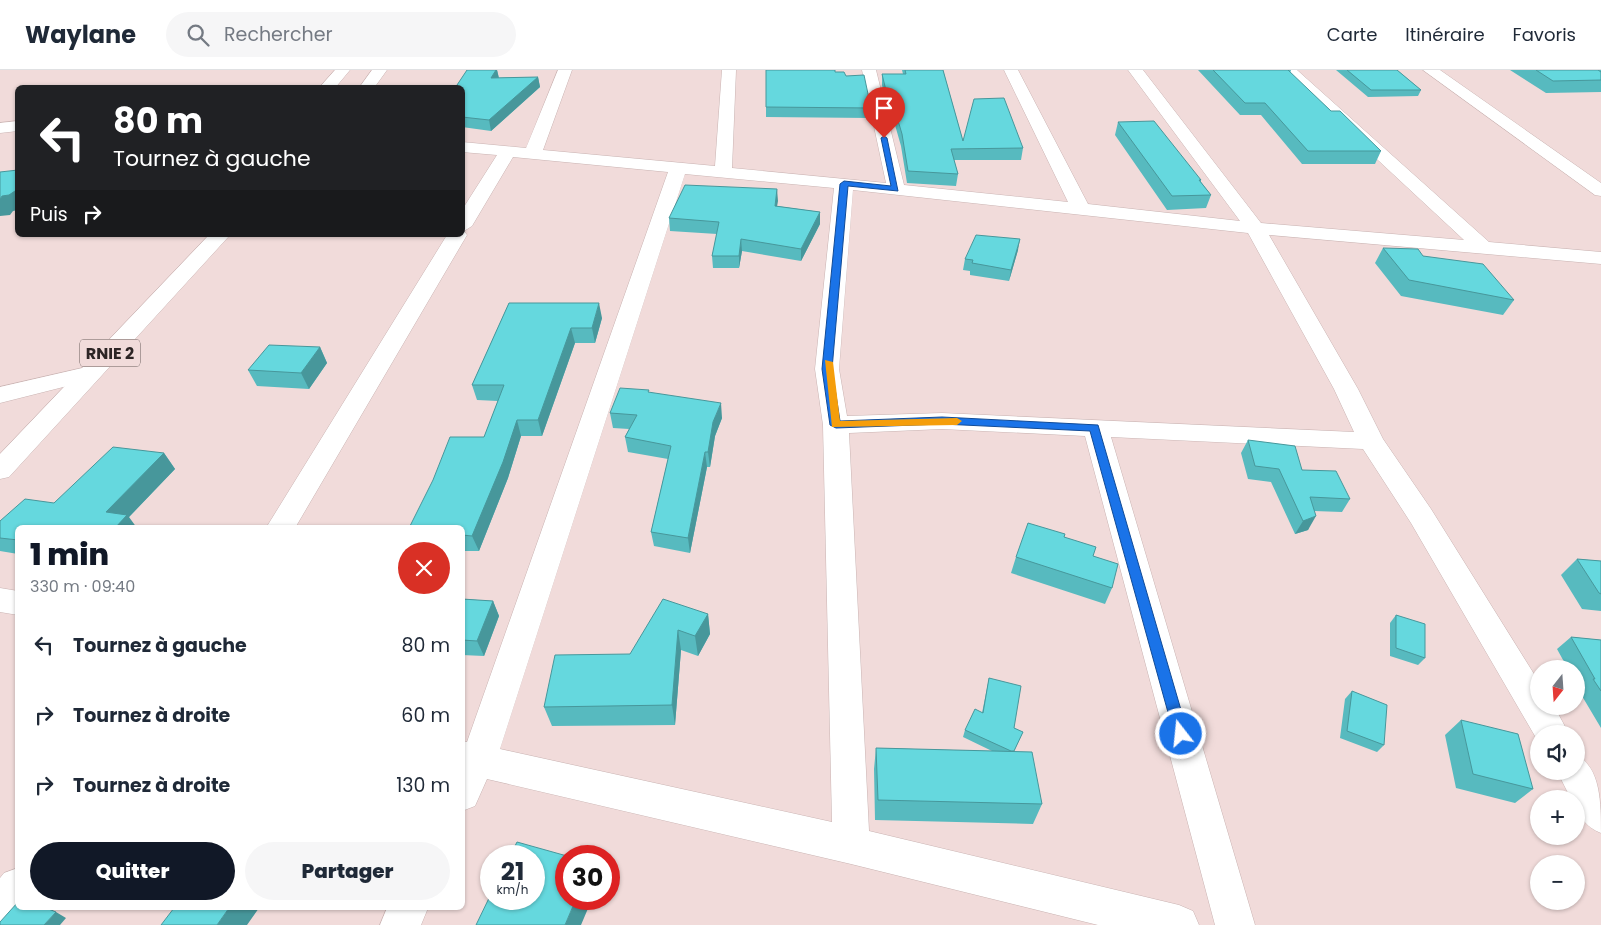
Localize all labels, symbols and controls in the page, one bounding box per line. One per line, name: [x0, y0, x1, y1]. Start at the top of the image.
search box: [166, 12, 516, 57]
text: Waylane: [25, 18, 136, 51]
icon: search: [184, 21, 212, 49]
text: Rechercher: [224, 21, 333, 48]
text: Carte: [1327, 22, 1377, 47]
text: Itinéraire: [1405, 22, 1485, 47]
text: Favoris: [1513, 22, 1576, 47]
pin: [863, 87, 905, 138]
icon: arrive: [870, 94, 898, 122]
text: 80 m: [113, 96, 203, 145]
icon: left: [30, 105, 95, 170]
text: Tournez à gauche: [113, 143, 311, 174]
icon: right: [78, 200, 106, 228]
text: Puis: [30, 201, 68, 228]
road number: RNIE 2: [80, 340, 140, 366]
text: 1 min: [30, 533, 109, 576]
button: close: [398, 542, 450, 594]
text: 330 m · 09:40: [30, 575, 135, 598]
icon: left: [30, 631, 58, 659]
text: Tournez à gauche: [73, 632, 247, 659]
text: 80 m: [401, 632, 450, 659]
north arrow: [1530, 660, 1585, 715]
map controls: [1530, 660, 1585, 910]
icon: right: [30, 701, 58, 729]
text: Tournez à droite: [73, 702, 230, 729]
text: 60 m: [401, 702, 450, 729]
position arrow: [1154, 707, 1206, 759]
button: sound: [1530, 725, 1585, 780]
icon: right: [30, 771, 58, 799]
text: Tournez à droite: [73, 772, 230, 799]
text: 130 m: [396, 772, 450, 799]
button: +: [1530, 790, 1585, 845]
button: Quitter: [30, 842, 235, 900]
button: Partager: [245, 842, 450, 900]
speed limit sign: 30: [555, 845, 620, 910]
text: 21: [501, 854, 524, 889]
button: −: [1530, 855, 1585, 910]
text: km/h: [497, 881, 528, 898]

